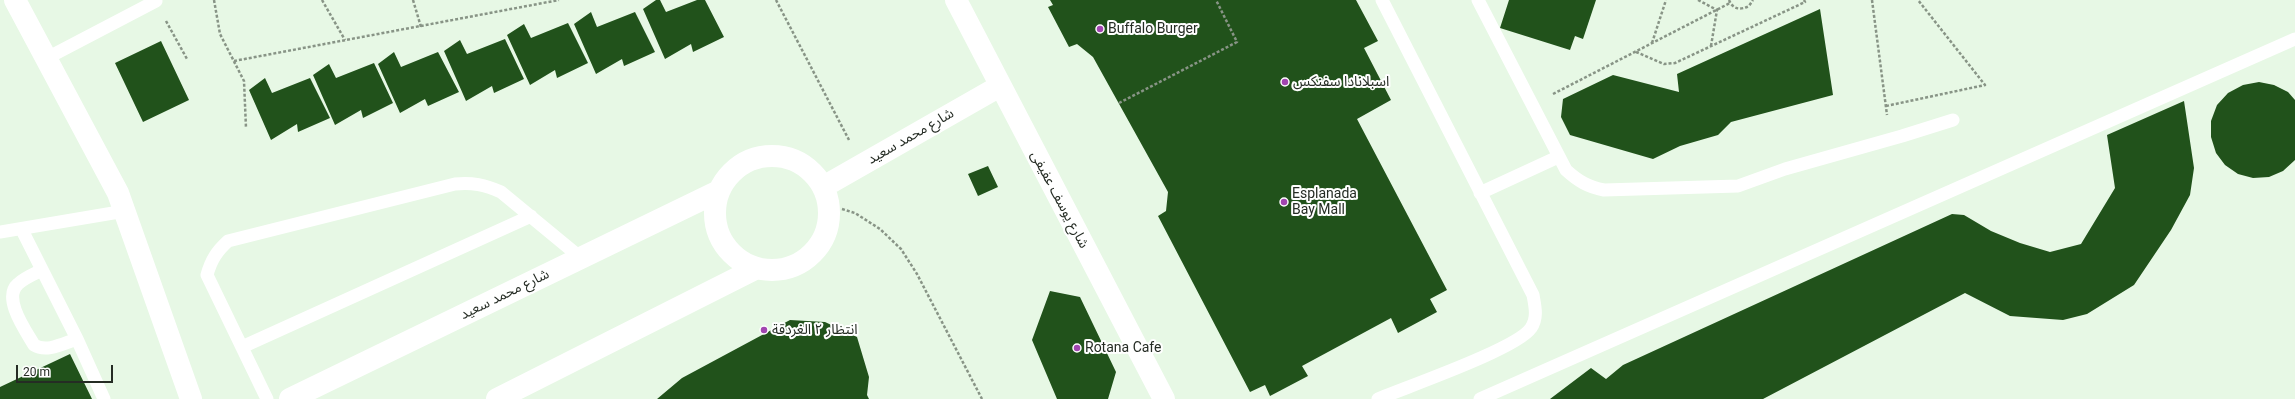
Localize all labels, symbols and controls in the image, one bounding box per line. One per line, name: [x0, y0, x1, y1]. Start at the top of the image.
place label: Buffalo Burger: [1108, 21, 1198, 37]
marker: Buffalo Burger: [1095, 24, 1105, 34]
place label: اسبلانادا سفنكس: [1293, 74, 1389, 90]
marker: اسبلانادا سفنكس: [1280, 77, 1290, 87]
street label: شارع محمد سعيد: [865, 105, 957, 169]
street label: شارع يوسف عفيفى: [1026, 148, 1092, 252]
place label: Esplanada Bay Mall: [1292, 186, 1357, 218]
marker: Esplanada Bay Mall: [1279, 197, 1289, 207]
street label: شارع محمد سعيد: [458, 266, 552, 324]
place label: انتظار ٢ الغردقة: [772, 322, 858, 338]
marker: انتظار ٢ الغردقة: [759, 325, 769, 335]
place label: Rotana Cafe: [1085, 340, 1161, 356]
marker: Rotana Cafe: [1072, 343, 1082, 353]
scale bar: [18, 357, 115, 383]
text: 20 m: [23, 365, 50, 379]

